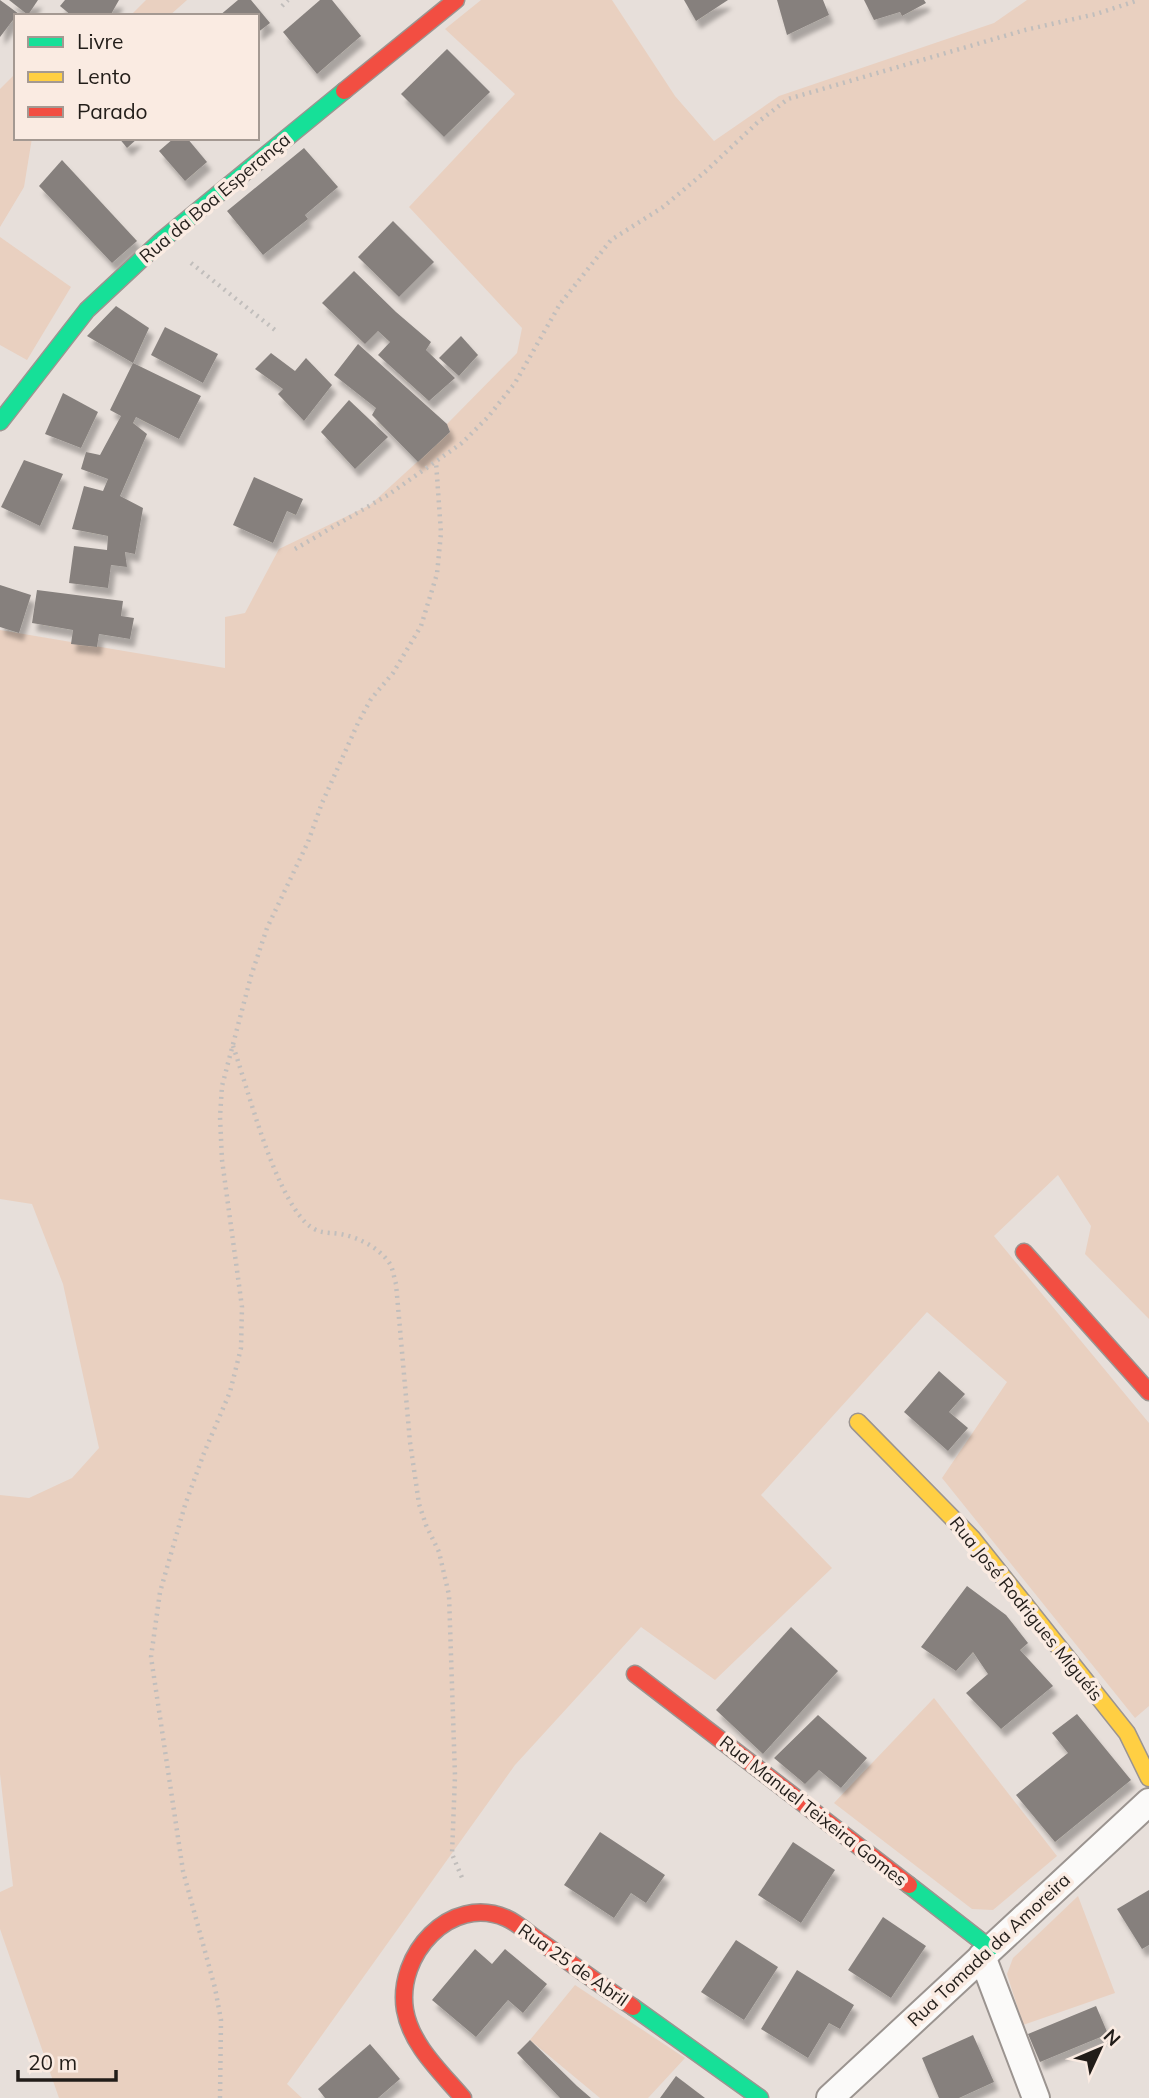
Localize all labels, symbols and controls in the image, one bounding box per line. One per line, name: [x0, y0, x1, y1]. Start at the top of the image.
legend: [14, 14, 259, 140]
text: Livre: [77, 28, 124, 54]
text: Lento: [77, 63, 131, 89]
text: Parado: [77, 98, 147, 124]
street label: Rua da Boa Esperança: [134, 128, 295, 268]
street label: Rua José Rodrigues Miguéis: [945, 1512, 1108, 1706]
street label: Rua Manuel Teixeira Gomes: [715, 1730, 912, 1891]
street label: Rua Tomada da Amoreira: [902, 1868, 1075, 2031]
street label: Rua 25 de Abril: [514, 1918, 633, 2011]
north arrow: [1065, 2014, 1135, 2084]
text: N: [1099, 2024, 1126, 2051]
scale bar: [18, 2038, 116, 2082]
text: 20 m: [28, 2049, 77, 2075]

